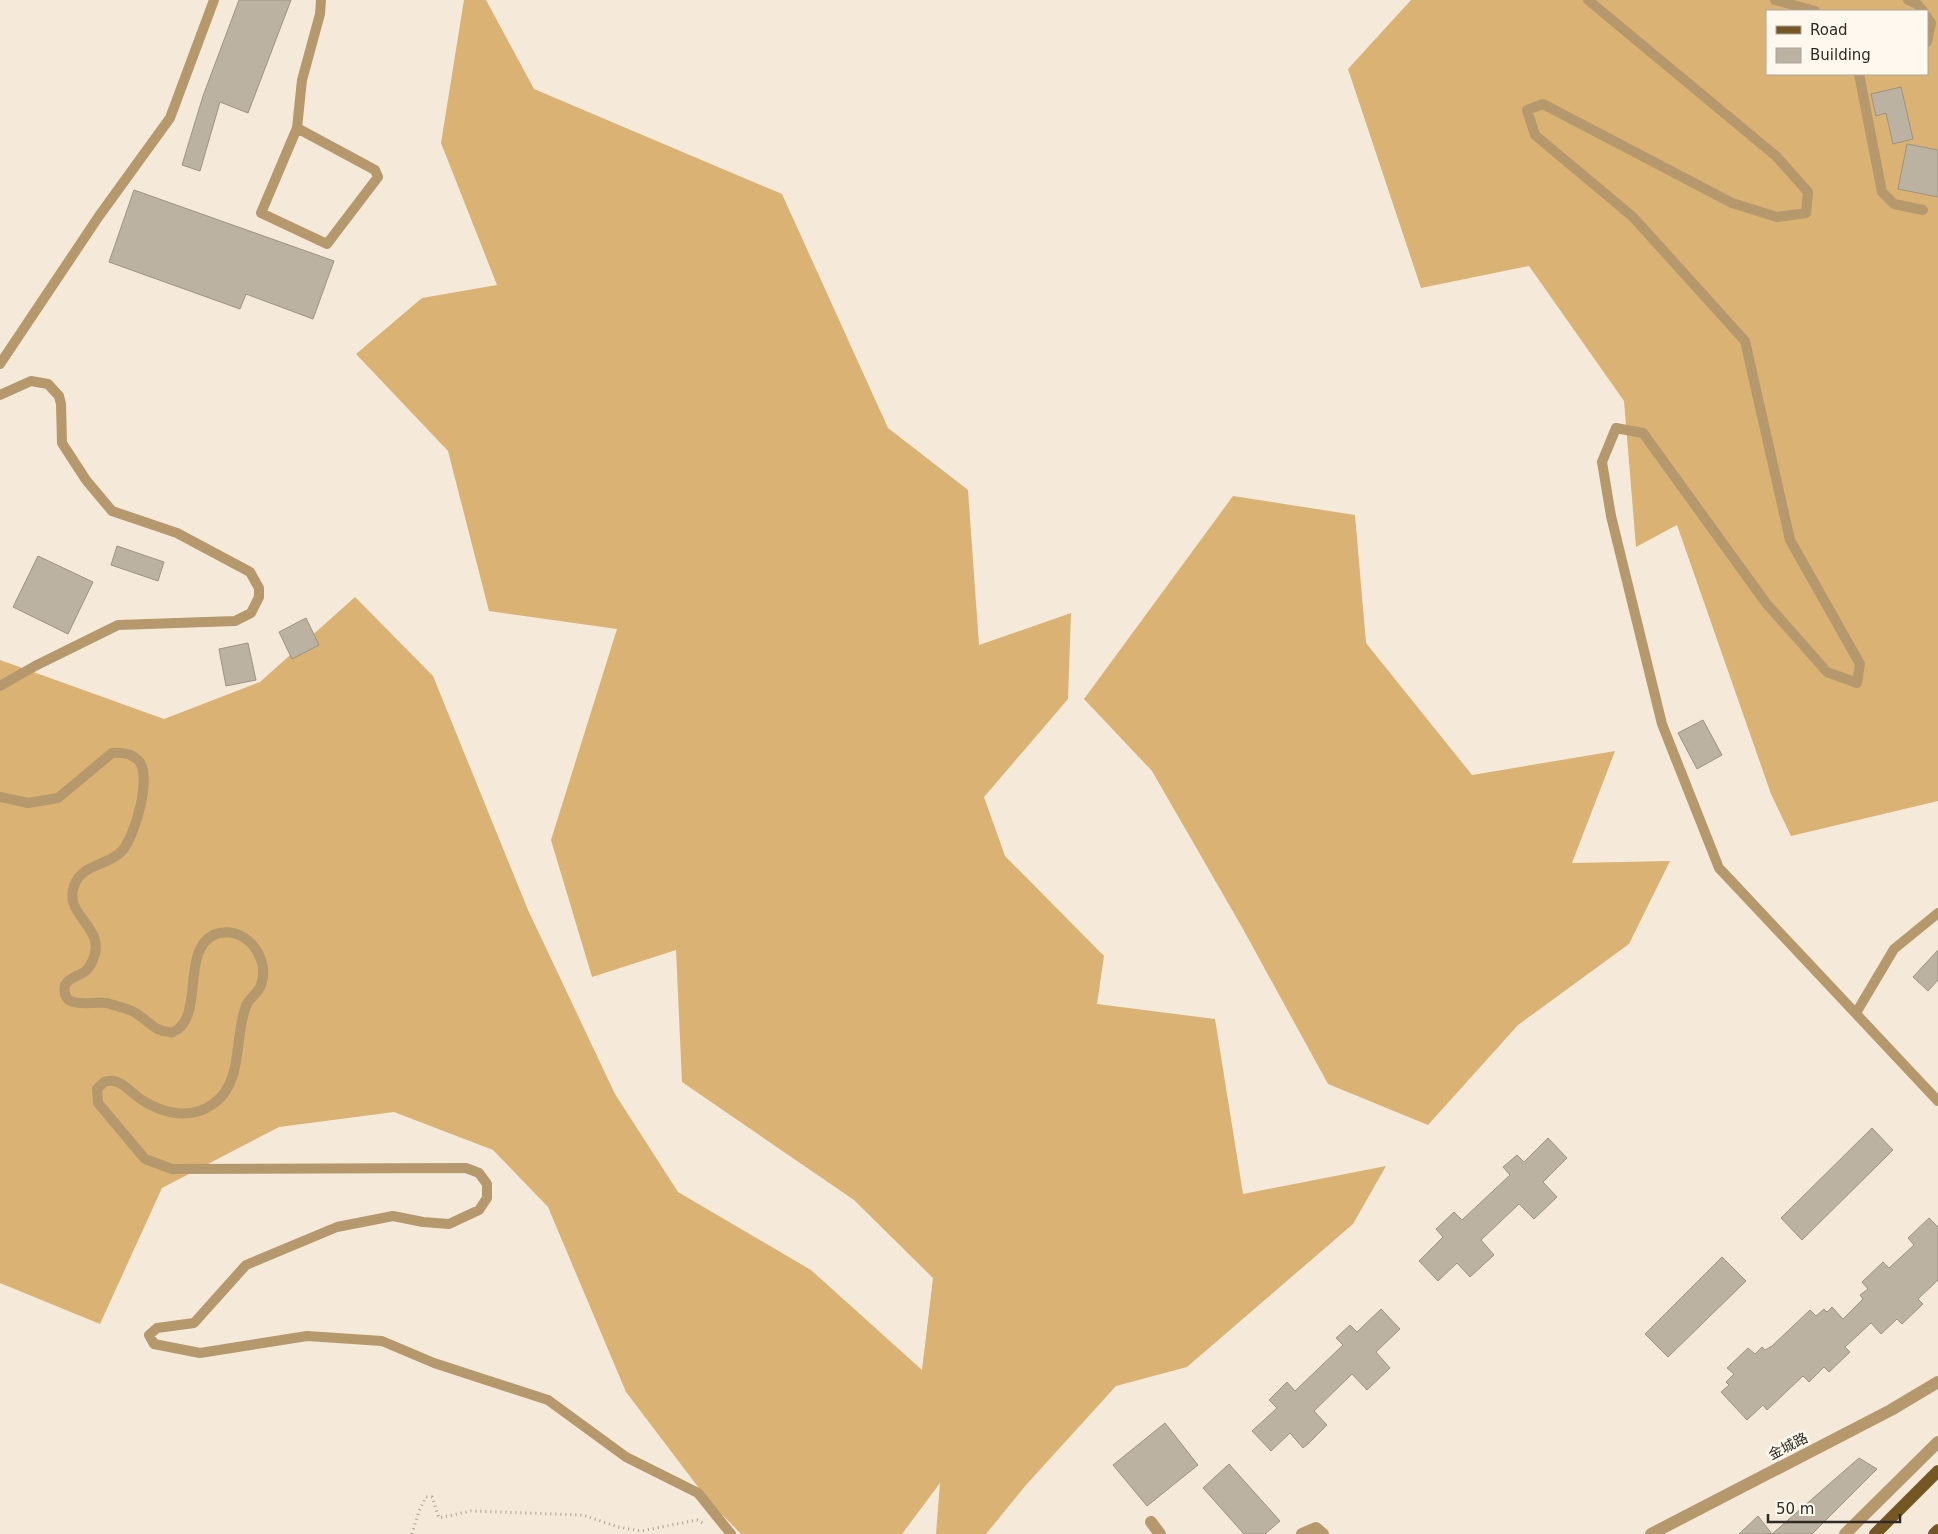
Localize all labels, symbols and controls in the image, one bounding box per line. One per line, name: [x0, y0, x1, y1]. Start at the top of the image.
legend: [1766, 10, 1928, 75]
text: Road: [1810, 21, 1848, 39]
text: Building: [1810, 46, 1871, 64]
street label: 金城路: [1766, 1429, 1810, 1463]
scale bar: [1768, 1492, 1900, 1524]
text: 50 m: [1776, 1500, 1814, 1518]

